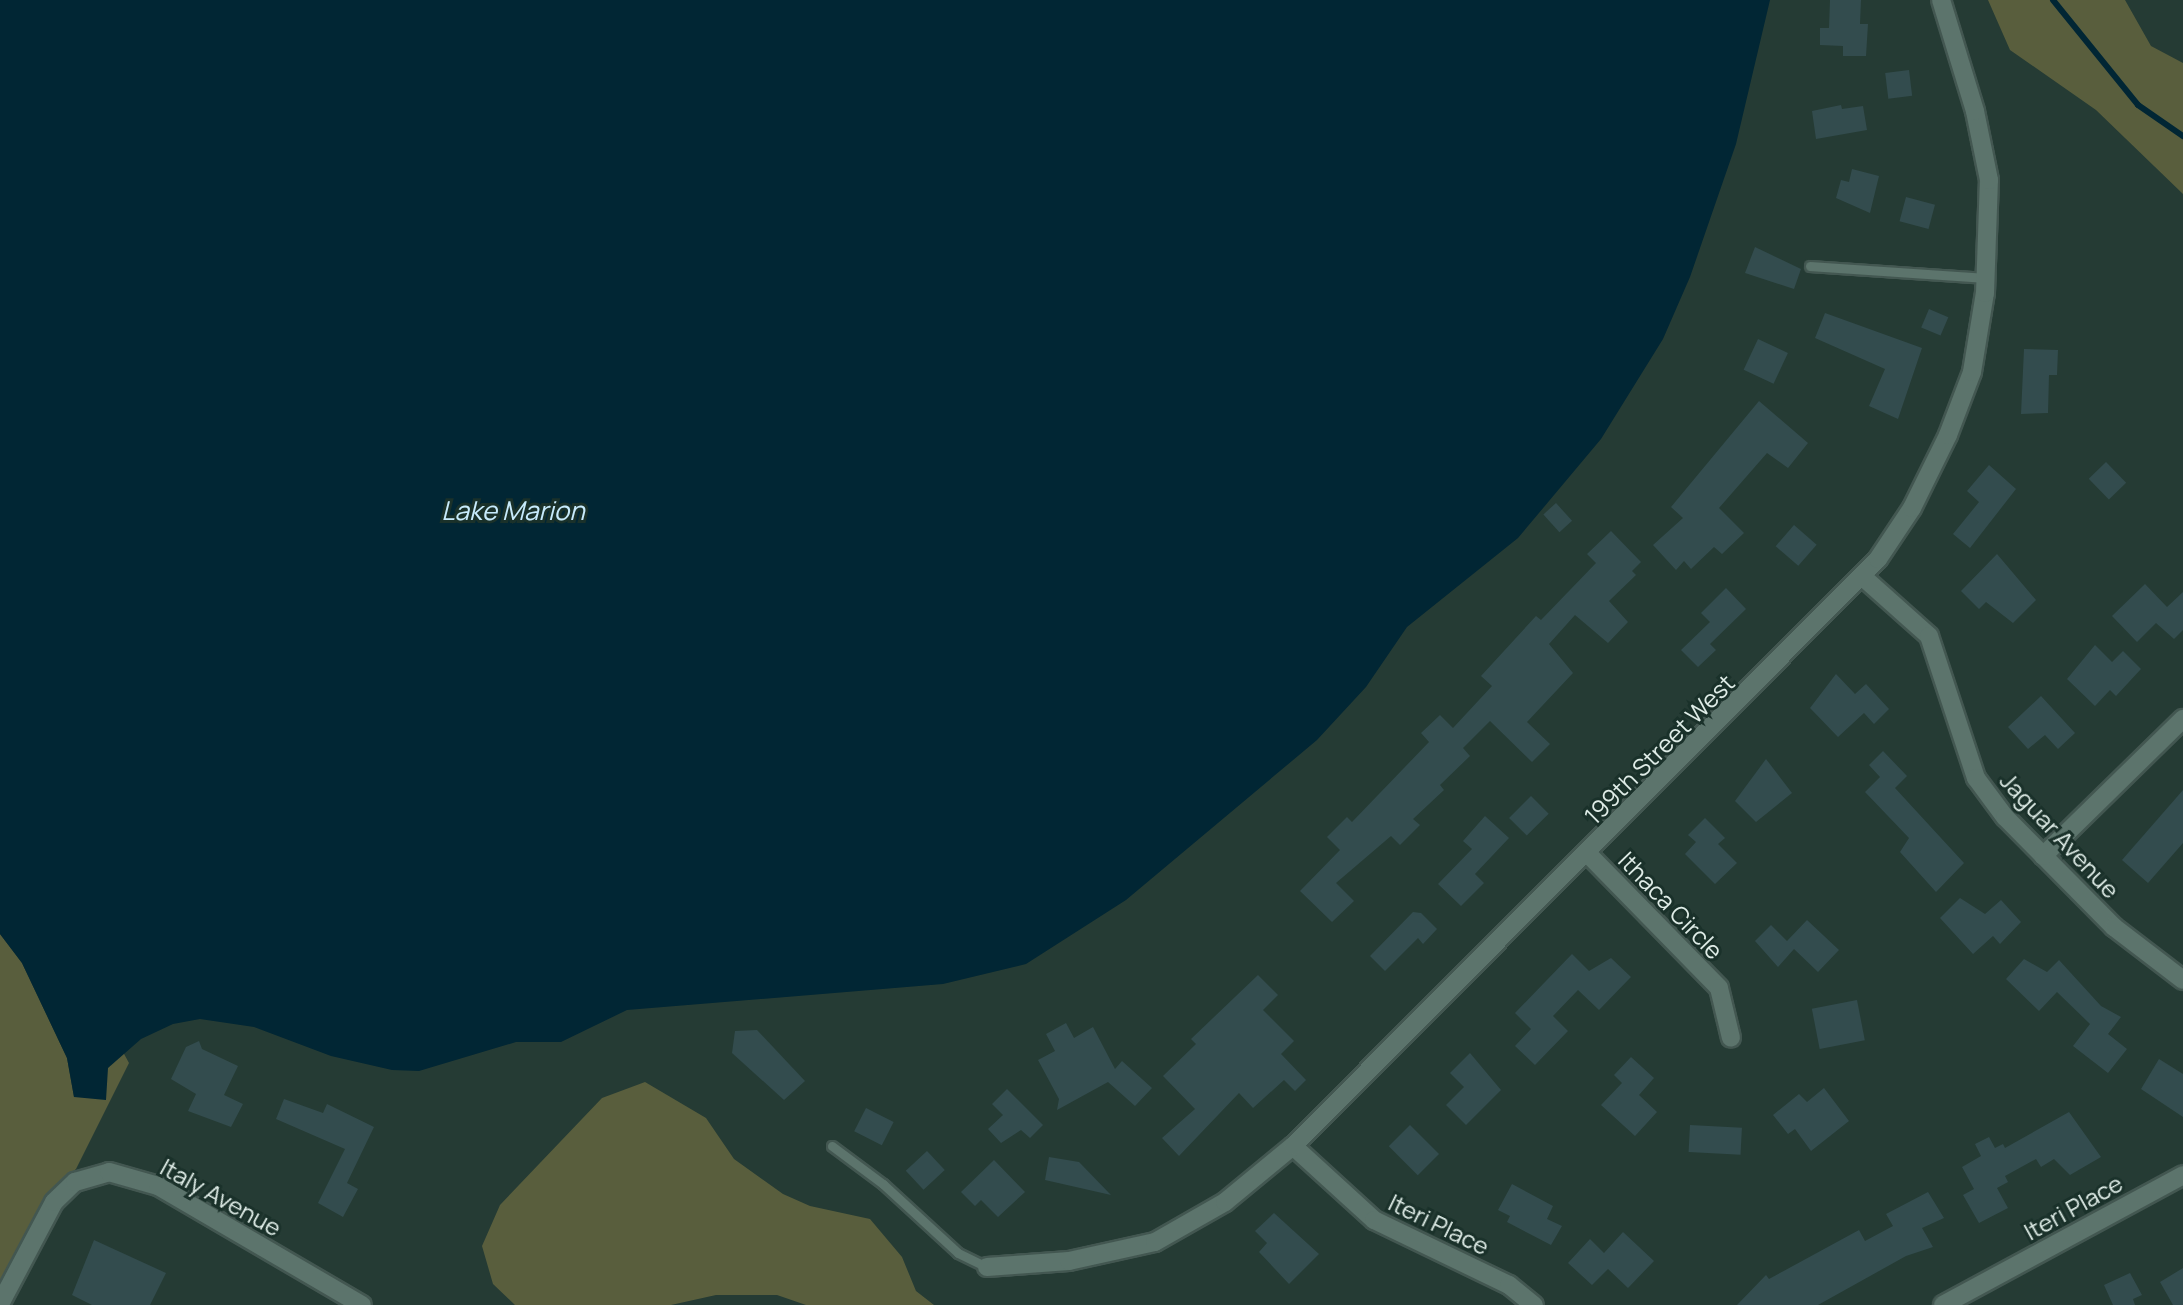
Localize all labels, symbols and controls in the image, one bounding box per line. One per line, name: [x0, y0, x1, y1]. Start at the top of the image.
water label: Lake Marion: [441, 495, 585, 527]
street label: 199th Street West: [1578, 668, 1740, 830]
street label: Jaguar Avenue: [1994, 766, 2126, 904]
street label: Ithaca Circle: [1613, 845, 1729, 965]
street label: Italy Avenue: [156, 1152, 286, 1242]
street label: Iteri Place: [2019, 1168, 2127, 1246]
street label: Iteri Place: [1384, 1187, 1494, 1261]

